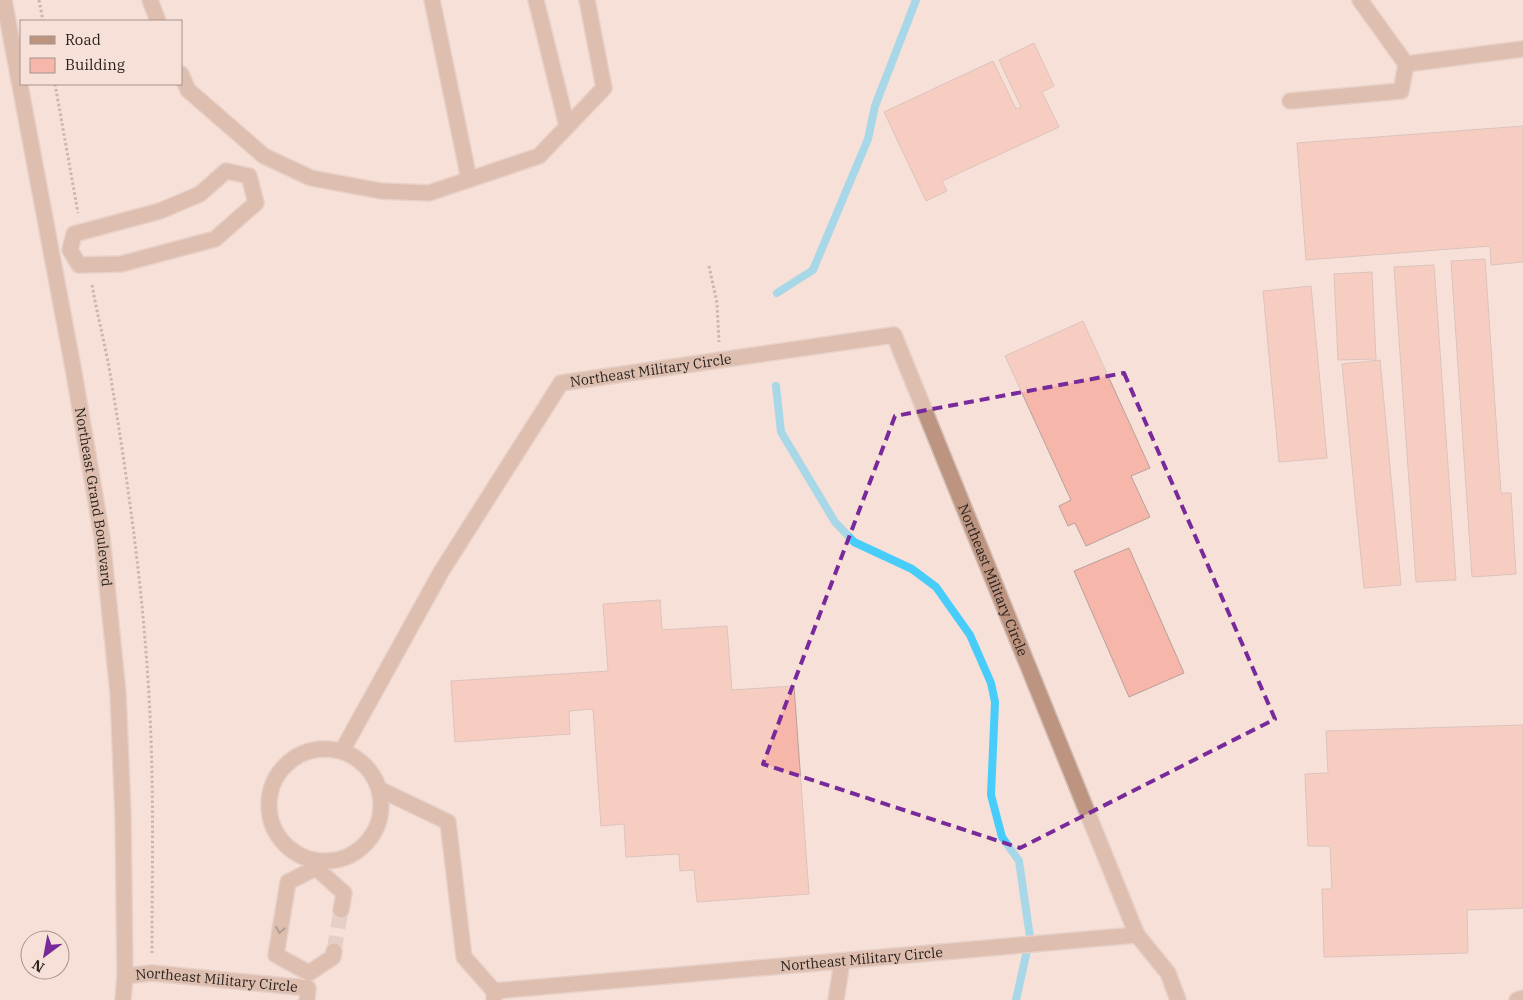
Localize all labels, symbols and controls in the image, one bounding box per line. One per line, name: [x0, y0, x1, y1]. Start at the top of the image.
legend: [20, 20, 182, 85]
text: Road: [65, 30, 101, 49]
text: Building: [65, 55, 125, 74]
street label: Northeast Military Circle: [569, 350, 733, 391]
street label: Northeast Grand Boulevard: [71, 406, 116, 588]
street label: Northeast Military Circle: [954, 501, 1032, 659]
one-way arrow: [276, 926, 286, 934]
north arrow: [20, 930, 70, 980]
street label: Northeast Military Circle: [780, 943, 944, 975]
text: N: [29, 955, 48, 977]
street label: Northeast Military Circle: [134, 964, 298, 996]

